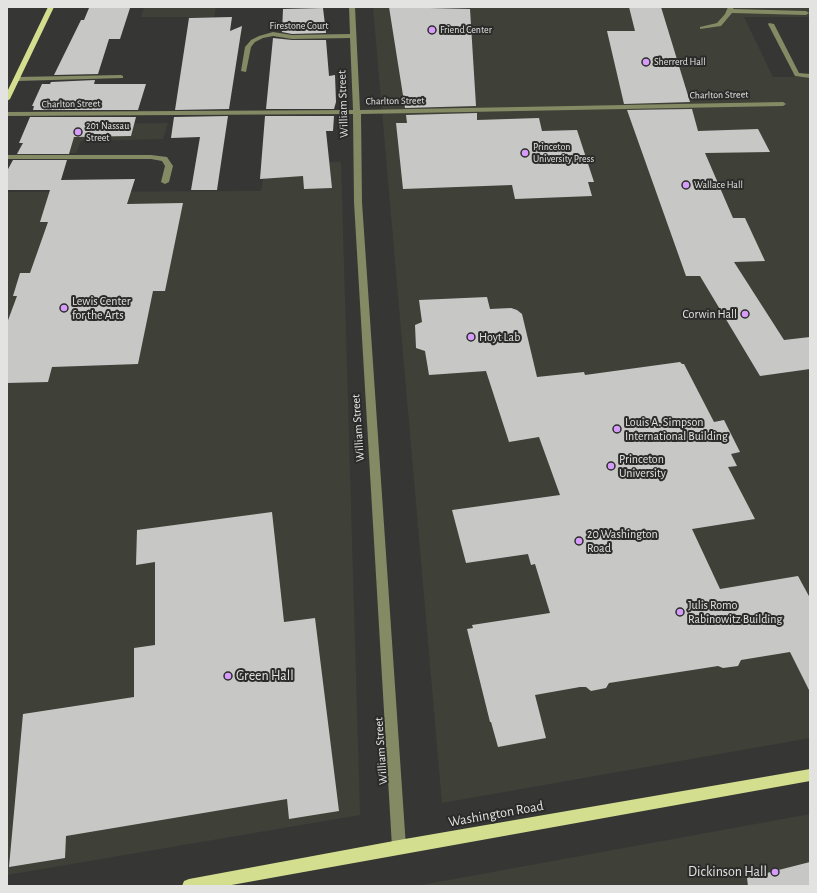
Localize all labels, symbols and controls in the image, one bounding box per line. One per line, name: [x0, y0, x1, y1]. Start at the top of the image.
street label: Firestone Court: [270, 20, 328, 32]
place label: Friend Center: [440, 24, 492, 36]
marker: Friend Center: [427, 25, 437, 35]
place label: Sherrerd Hall: [654, 56, 706, 68]
marker: Sherrerd Hall: [641, 57, 651, 67]
street label: William Street: [335, 70, 351, 138]
street label: Charlton Street: [689, 88, 749, 102]
street label: Charlton Street: [365, 94, 425, 108]
street label: Charlton Street: [41, 97, 101, 111]
place label: 201 Nassau Street: [86, 120, 129, 144]
marker: 201 Nassau Street: [73, 127, 83, 137]
place label: Princeton University Press: [533, 141, 594, 164]
marker: Princeton University Press: [520, 148, 530, 158]
place label: Wallace Hall: [694, 179, 743, 191]
marker: Wallace Hall: [681, 180, 691, 190]
place label: Lewis Center for the Arts: [72, 294, 131, 322]
marker: Lewis Center for the Arts: [59, 303, 69, 313]
place label: Corwin Hall: [683, 307, 737, 321]
marker: Corwin Hall: [740, 309, 750, 319]
place label: Hoyt Lab: [479, 330, 520, 344]
marker: Hoyt Lab: [466, 332, 476, 342]
street label: William Street: [348, 394, 368, 462]
place label: Louis A. Simpson International Building: [625, 415, 728, 443]
marker: Louis A. Simpson International Building: [612, 424, 622, 434]
place label: Princeton University: [619, 452, 666, 480]
marker: Princeton University: [606, 461, 616, 471]
place label: 20 Washington Road: [587, 527, 658, 555]
marker: 20 Washington Road: [574, 536, 584, 546]
place label: Julis Romo Rabinowitz Building: [688, 598, 782, 626]
marker: Julis Romo Rabinowitz Building: [675, 607, 685, 617]
place label: Green Hall: [236, 668, 294, 684]
marker: Green Hall: [223, 671, 233, 681]
street label: William Street: [371, 717, 391, 785]
street label: Washington Road: [447, 797, 545, 831]
place label: Dickinson Hall: [688, 864, 767, 880]
marker: Dickinson Hall: [770, 867, 780, 877]

